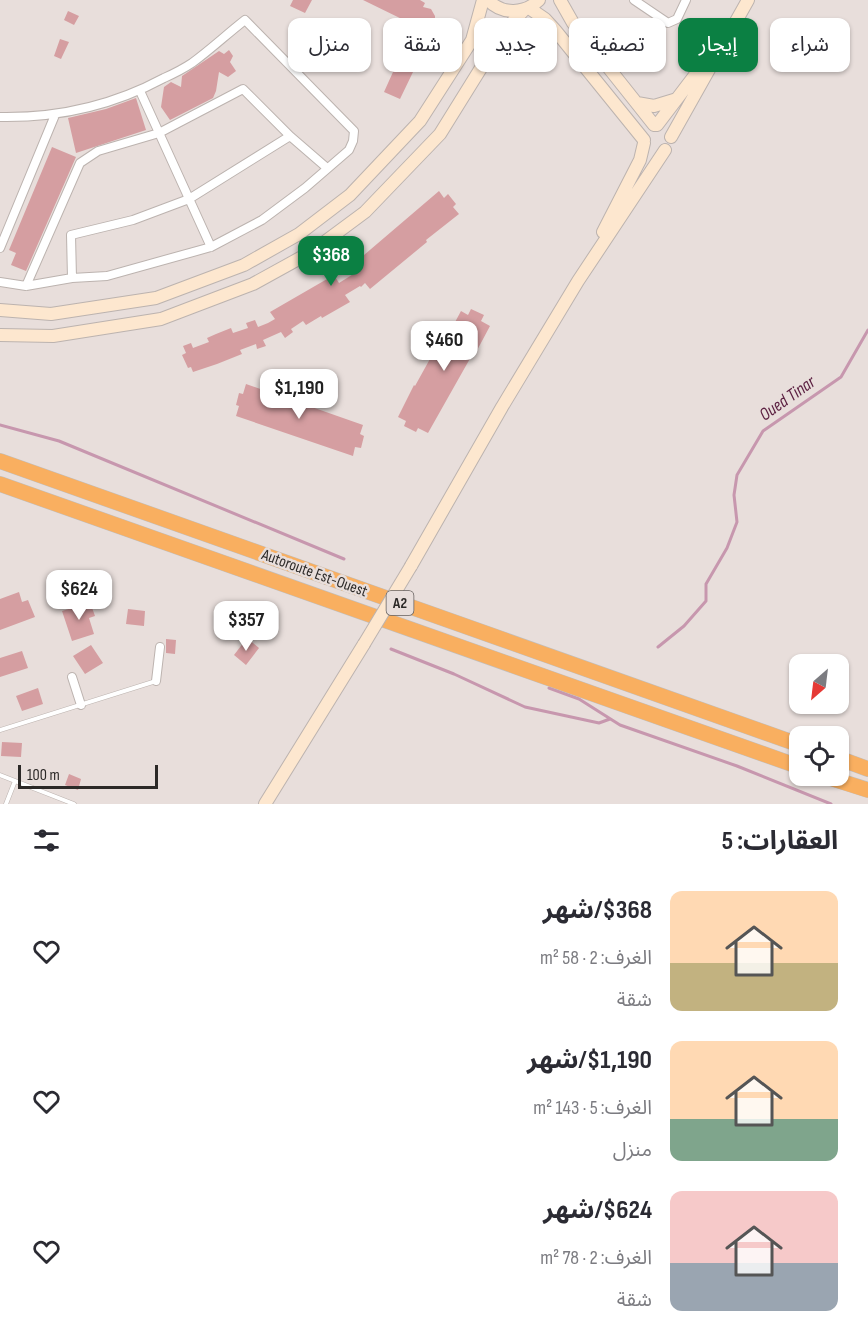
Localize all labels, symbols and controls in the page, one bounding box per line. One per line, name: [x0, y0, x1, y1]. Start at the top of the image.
chip: منزل: [288, 18, 371, 72]
chip: شقة: [383, 18, 462, 72]
chip: جديد: [474, 18, 557, 72]
chip: تصفية: [569, 18, 666, 72]
chip: إيجار: [678, 18, 758, 72]
chip: شراء: [770, 18, 850, 72]
pin: $368: [295, 236, 367, 287]
text: $368: [312, 243, 350, 267]
pin: $460: [408, 321, 480, 372]
text: $460: [425, 328, 463, 352]
pin: $1,190: [250, 369, 348, 420]
water label: Oued Tinar: [755, 371, 820, 425]
text: $1,190: [274, 376, 324, 400]
street label: Autoroute Est-Ouest: [258, 545, 370, 601]
pin: $624: [43, 570, 115, 621]
text: $624: [60, 577, 98, 601]
road number: A2: [386, 591, 414, 615]
pin: $357: [210, 601, 282, 652]
text: $357: [228, 608, 264, 632]
north arrow: [789, 654, 849, 714]
map controls: [789, 654, 849, 786]
button: locate: [789, 726, 849, 786]
scale bar: [18, 762, 158, 790]
text: 100 m: [27, 766, 60, 785]
icon: filters: [30, 824, 63, 857]
text: العقارات: 5: [722, 826, 838, 857]
text: $368/شهر: [543, 895, 652, 926]
icon: home: [718, 915, 790, 987]
icon: heart: [30, 935, 63, 968]
text: الغرف: 2 · 58 m²: [540, 946, 652, 970]
text: شقة: [617, 988, 652, 1012]
text: $1,190/شهر: [527, 1045, 652, 1076]
icon: home: [718, 1065, 790, 1137]
icon: heart: [30, 1085, 63, 1118]
text: الغرف: 5 · 143 m²: [533, 1096, 652, 1120]
text: منزل: [613, 1138, 652, 1162]
text: $624/شهر: [543, 1195, 652, 1226]
icon: home: [718, 1215, 790, 1287]
icon: heart: [30, 1235, 63, 1268]
text: الغرف: 2 · 78 m²: [540, 1246, 652, 1270]
text: شقة: [617, 1288, 652, 1312]

